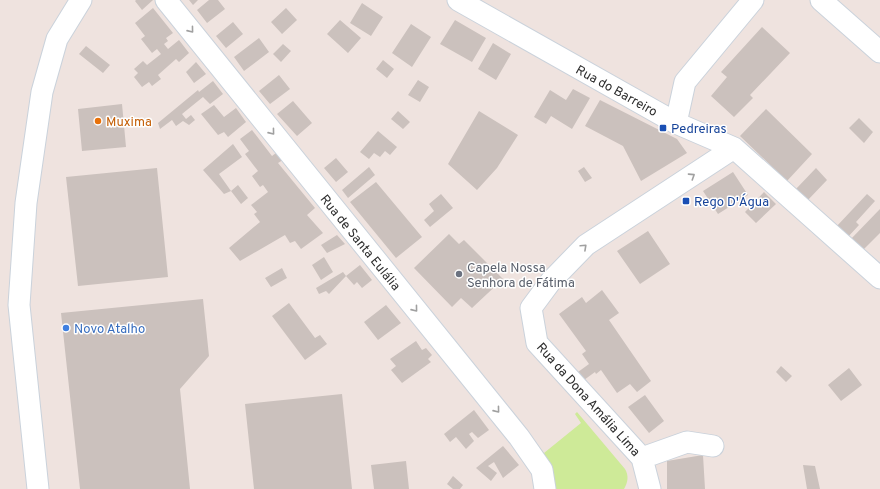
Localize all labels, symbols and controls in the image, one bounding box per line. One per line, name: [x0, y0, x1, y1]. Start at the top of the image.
one-way arrow: [186, 26, 193, 33]
street label: Rua do Barreiro: [572, 63, 660, 121]
place label: Muxima: [106, 115, 152, 131]
marker: Muxima: [93, 116, 103, 126]
place label: Pedreiras: [671, 122, 727, 138]
marker: Pedreiras: [658, 123, 668, 133]
one-way arrow: [268, 127, 275, 134]
one-way arrow: [688, 173, 695, 180]
street label: Rua de Santa Eulália: [316, 192, 403, 294]
place label: Rego D'Água: [694, 193, 769, 211]
marker: Rego D'Água: [681, 196, 691, 206]
one-way arrow: [579, 245, 587, 252]
place label: Capela Nossa Senhora de Fátima: [467, 261, 575, 292]
marker: Capela Nossa Senhora de Fátima: [454, 269, 464, 279]
one-way arrow: [411, 304, 418, 312]
place label: Novo Atalho: [74, 322, 145, 338]
marker: Novo Atalho: [61, 323, 71, 333]
street label: Rua da Dona Amália Lima: [532, 340, 643, 460]
one-way arrow: [492, 406, 499, 413]

